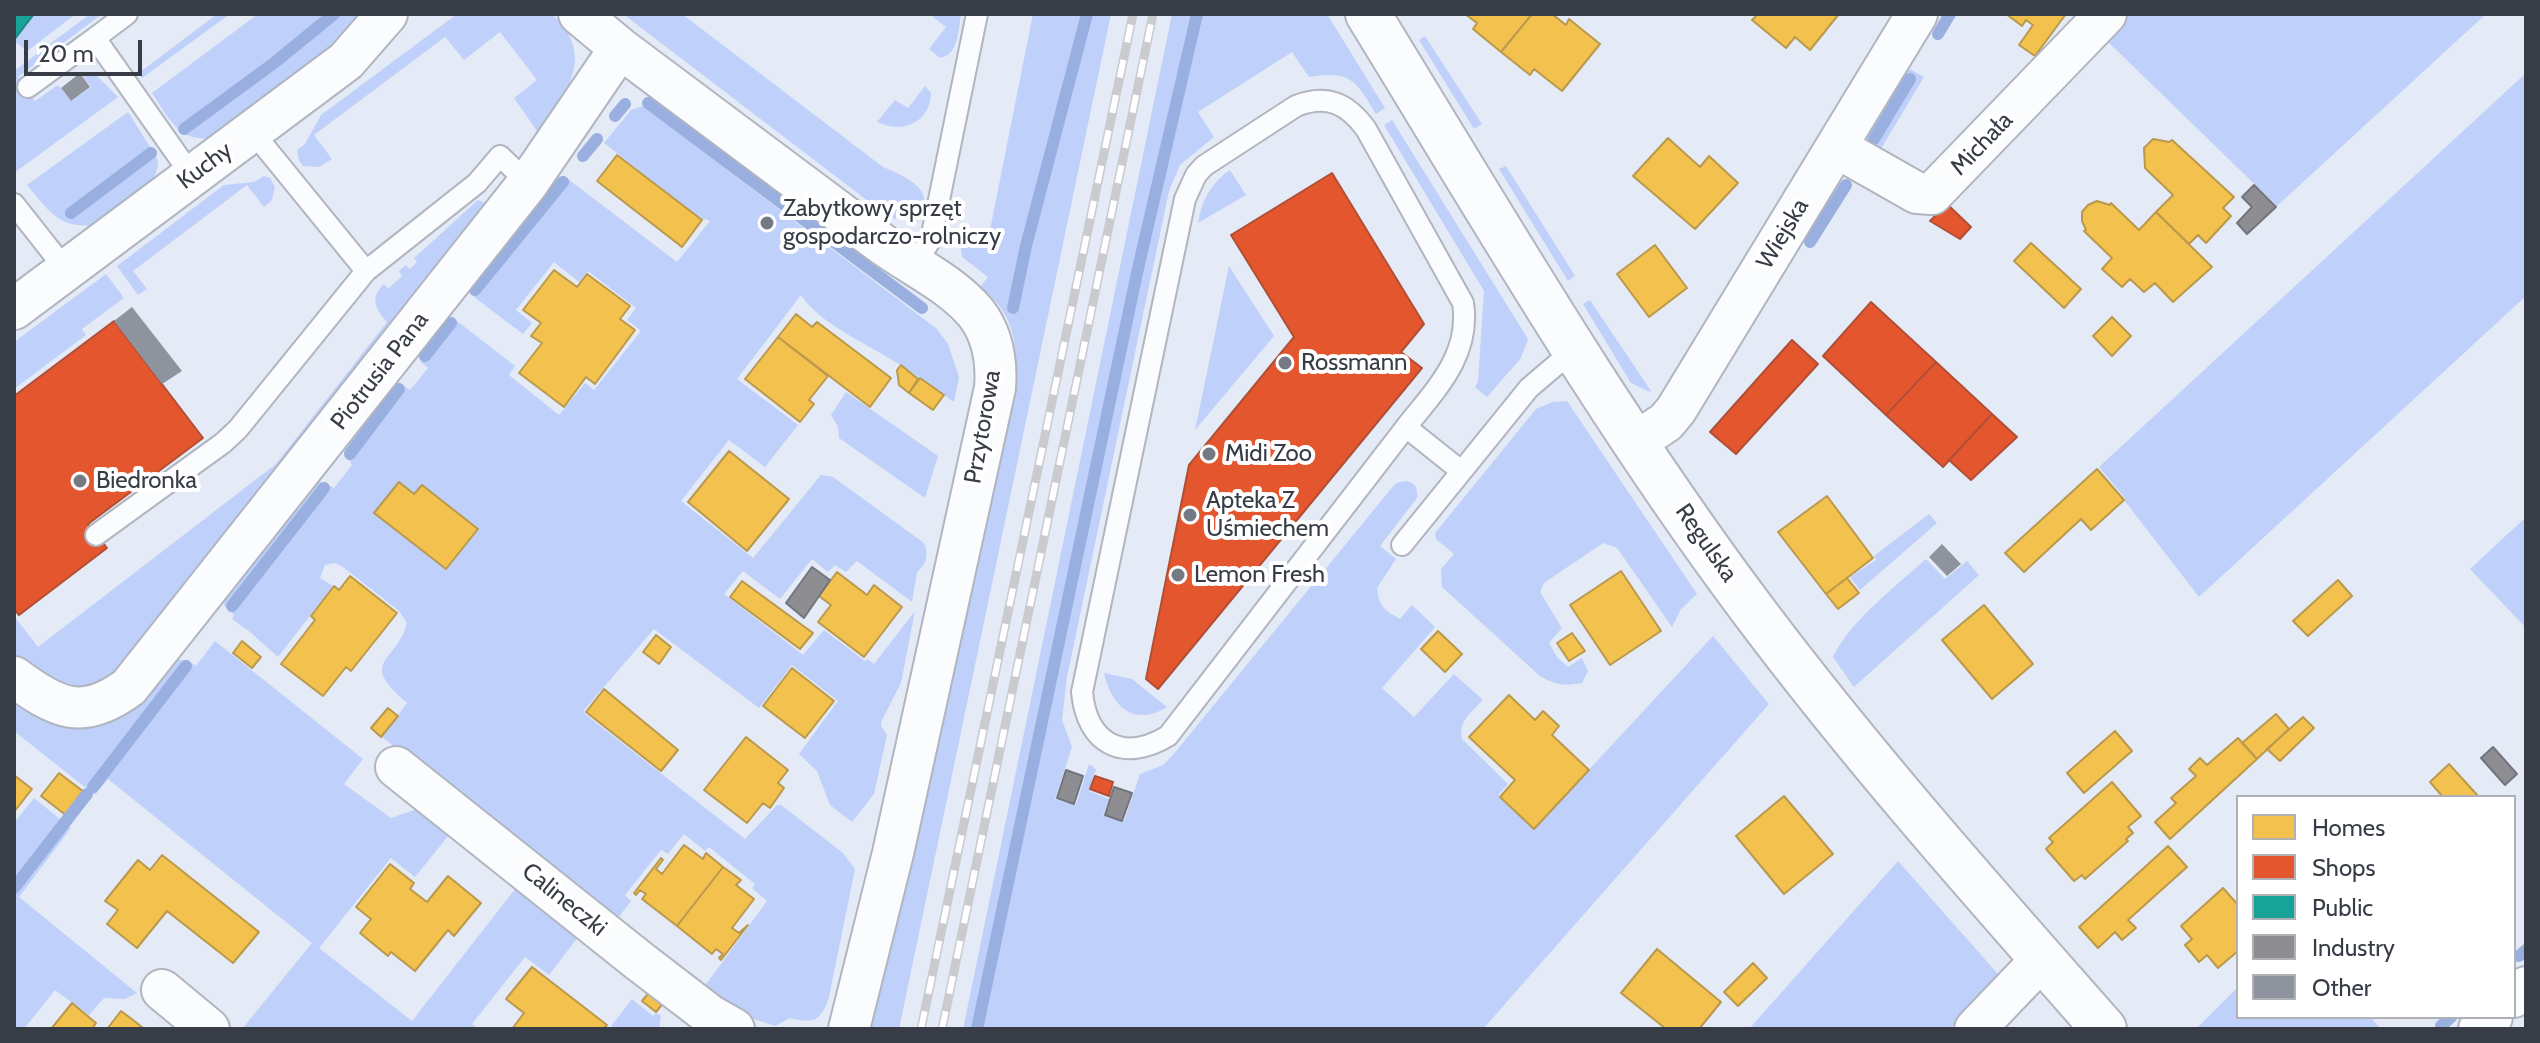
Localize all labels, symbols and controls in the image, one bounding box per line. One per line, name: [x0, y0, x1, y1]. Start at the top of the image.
scale bar: [28, 24, 146, 74]
text: 20 m: [38, 39, 94, 68]
street label: Michała: [1945, 106, 2019, 182]
street label: Kuchy: [172, 136, 238, 196]
street label: Wiejska: [1751, 194, 1815, 274]
place label: Zabytkowy sprzęt gospodarczo-rolniczy: [783, 195, 1001, 251]
marker: Zabytkowy sprzęt gospodarczo-rolniczy: [758, 214, 776, 232]
street label: Piotrusia Pana: [325, 306, 435, 436]
place label: Rossmann: [1301, 349, 1407, 377]
marker: Rossmann: [1276, 354, 1294, 372]
street label: Przytorowa: [959, 368, 1007, 486]
place label: Midi Zoo: [1225, 440, 1312, 468]
marker: Midi Zoo: [1200, 445, 1218, 463]
place label: Biedronka: [96, 467, 197, 495]
marker: Biedronka: [71, 472, 89, 490]
place label: Apteka Z Uśmiechem: [1206, 487, 1329, 543]
street label: Regulska: [1669, 498, 1743, 588]
marker: Apteka Z Uśmiechem: [1181, 506, 1199, 524]
place label: Lemon Fresh: [1194, 561, 1325, 589]
marker: Lemon Fresh: [1169, 566, 1187, 584]
legend: [2236, 795, 2516, 1019]
text: Homes: [2312, 813, 2385, 842]
text: Shops: [2312, 853, 2375, 882]
street label: Calineczki: [516, 857, 612, 943]
text: Public: [2312, 893, 2373, 922]
text: Industry: [2312, 933, 2395, 962]
text: Other: [2312, 973, 2371, 1002]

